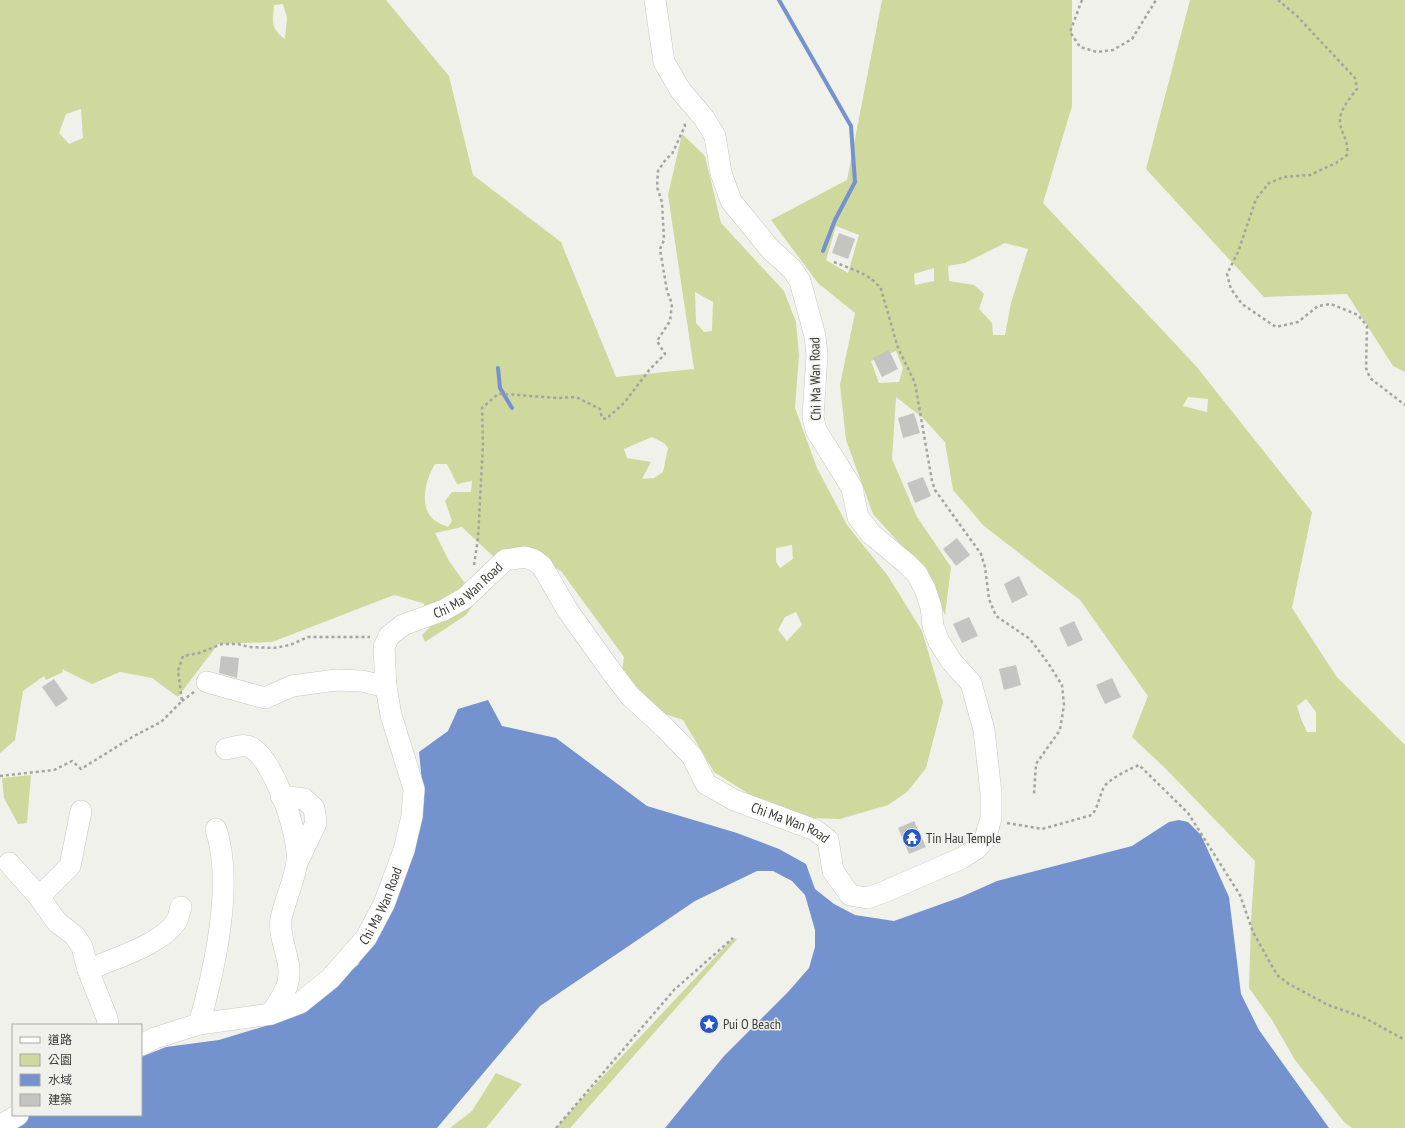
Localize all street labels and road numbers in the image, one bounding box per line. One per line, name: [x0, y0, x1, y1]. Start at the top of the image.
street label: Chi Ma Wan Road: [805, 337, 825, 421]
street label: Chi Ma Wan Road: [431, 558, 506, 622]
street label: Chi Ma Wan Road: [749, 798, 833, 847]
street label: Chi Ma Wan Road: [355, 865, 406, 949]

